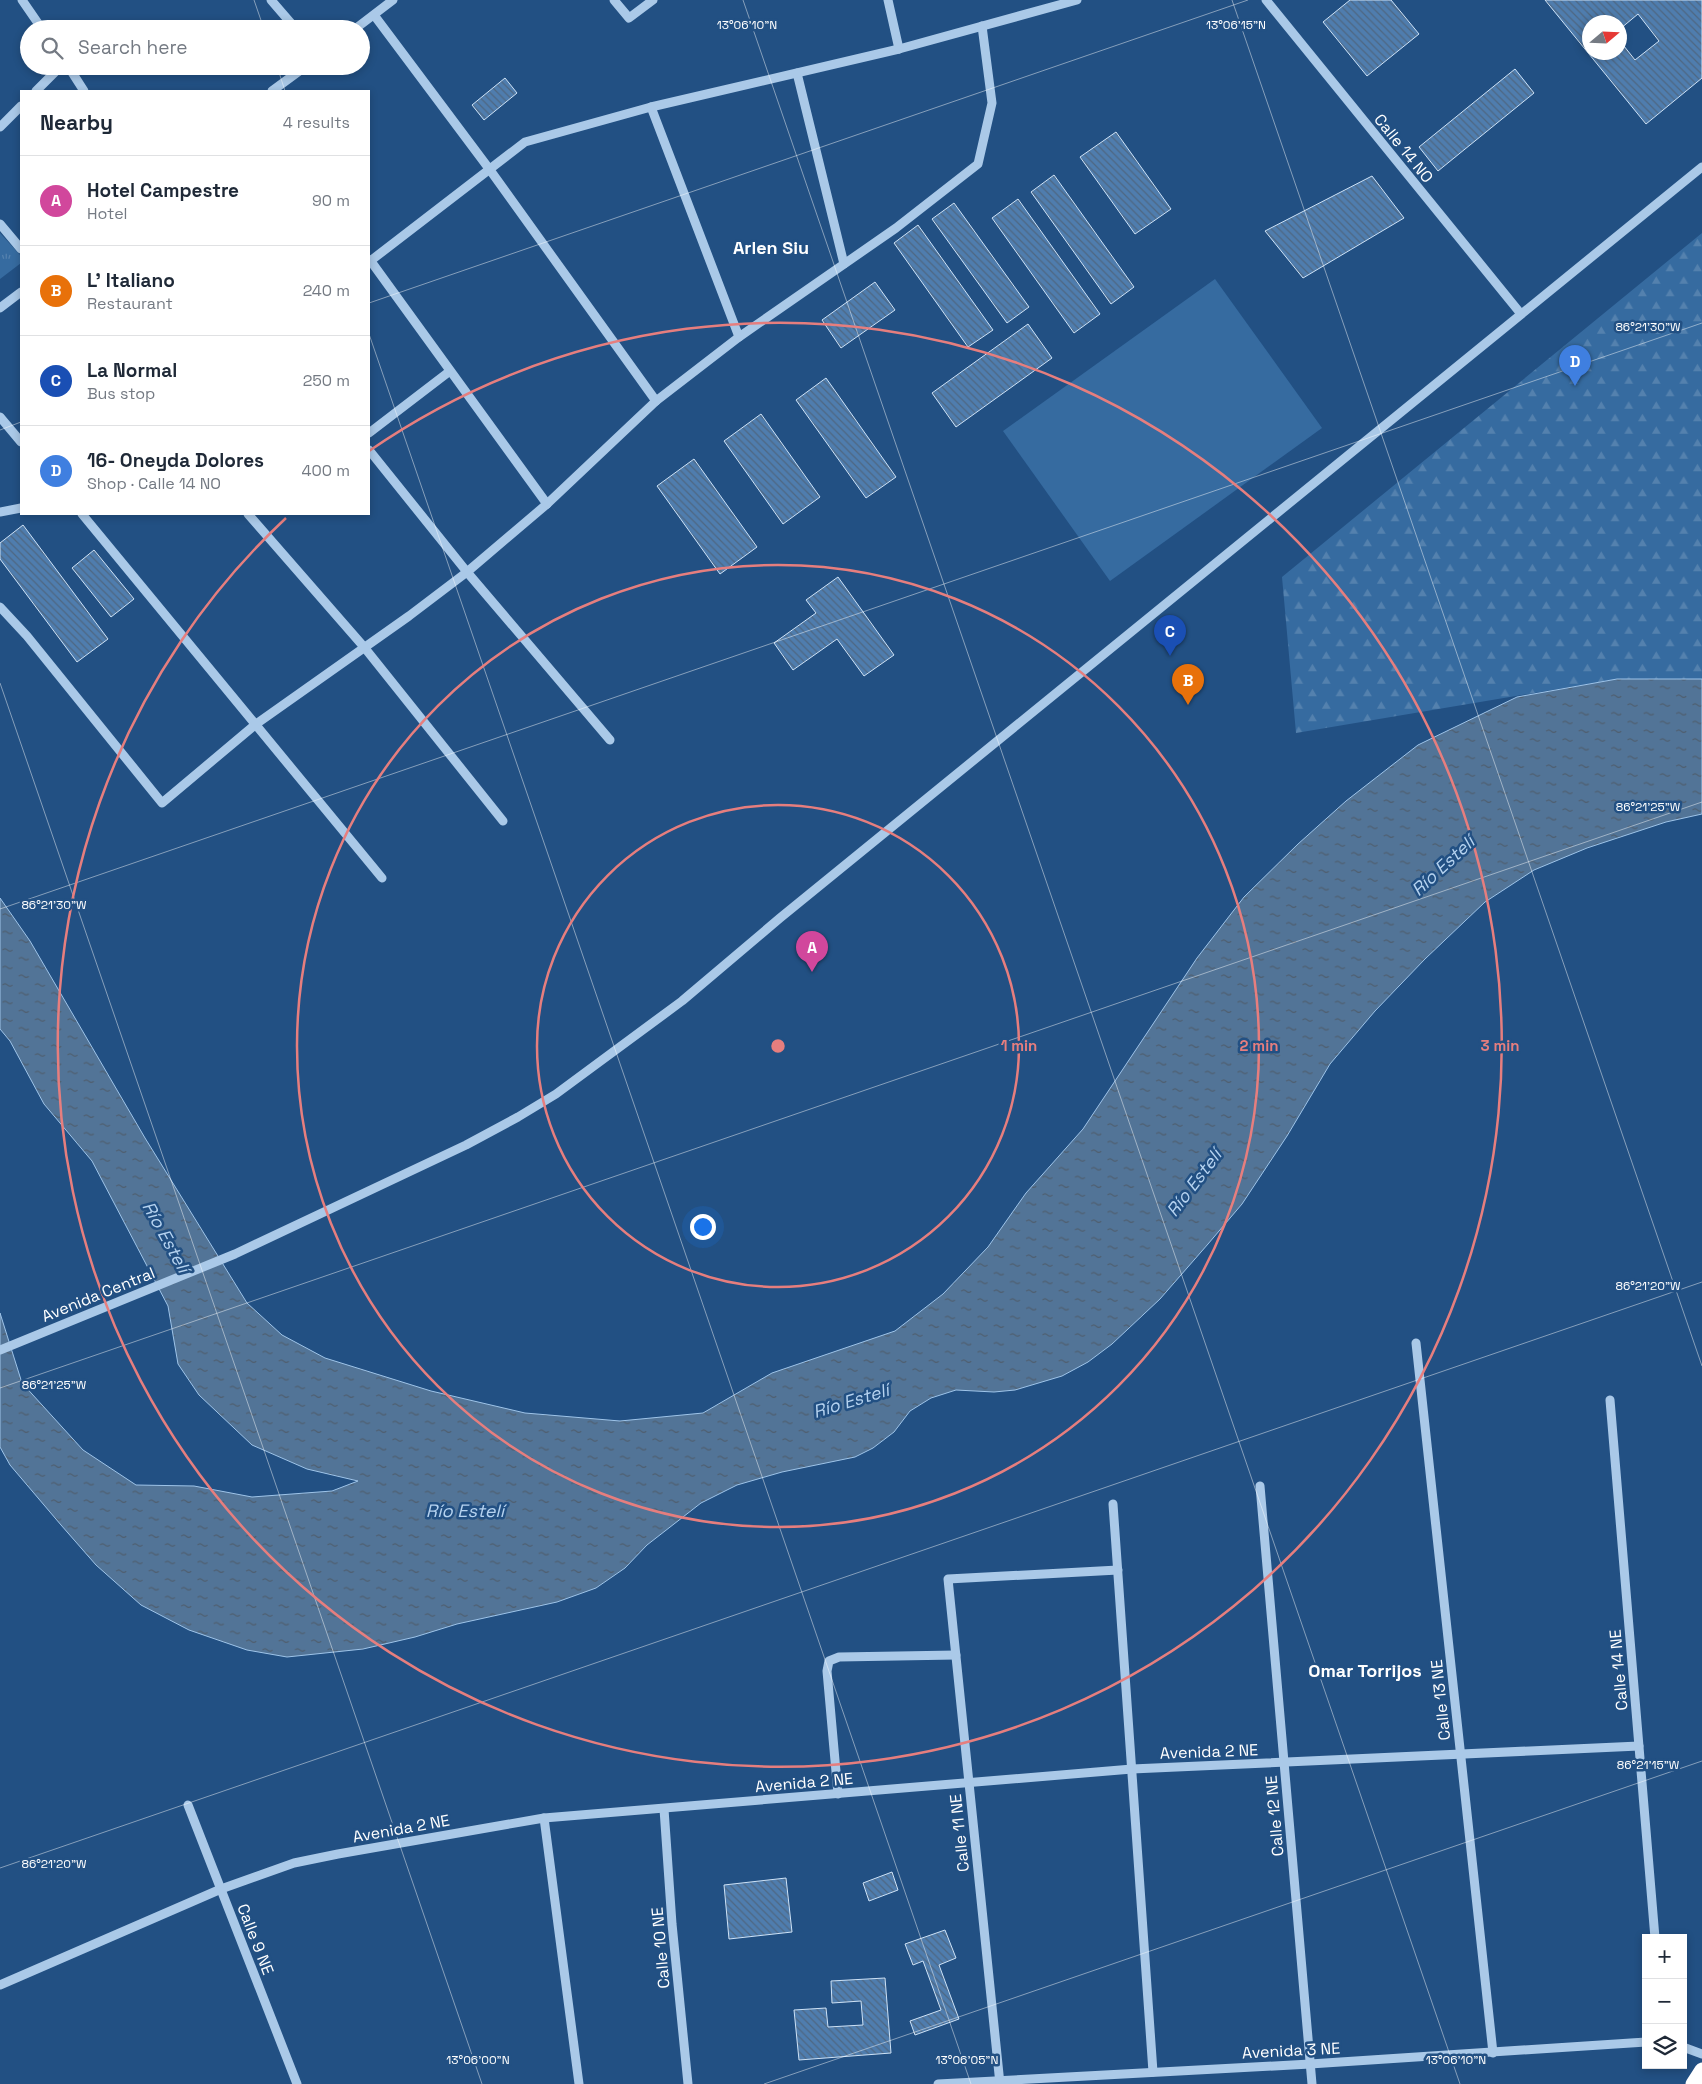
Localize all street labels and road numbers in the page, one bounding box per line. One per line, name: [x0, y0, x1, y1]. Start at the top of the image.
street label: Calle 14 NO: [1369, 109, 1438, 187]
street label: Avenida Central: [38, 1262, 158, 1327]
street label: Calle 14 NE: [1604, 1629, 1633, 1711]
street label: Calle 13 NE: [1426, 1659, 1455, 1741]
street label: Avenida 2 NE: [1160, 1739, 1259, 1764]
street label: Avenida 2 NE: [754, 1768, 854, 1797]
street label: Calle 12 NE: [1261, 1775, 1288, 1857]
street label: Calle 11 NE: [945, 1793, 974, 1873]
street label: Avenida 2 NE: [351, 1810, 451, 1847]
street label: Calle 9 NE: [232, 1901, 279, 1978]
street label: Calle 10 NE: [646, 1906, 675, 1990]
street label: Avenida 3 NE: [1241, 2037, 1341, 2064]

